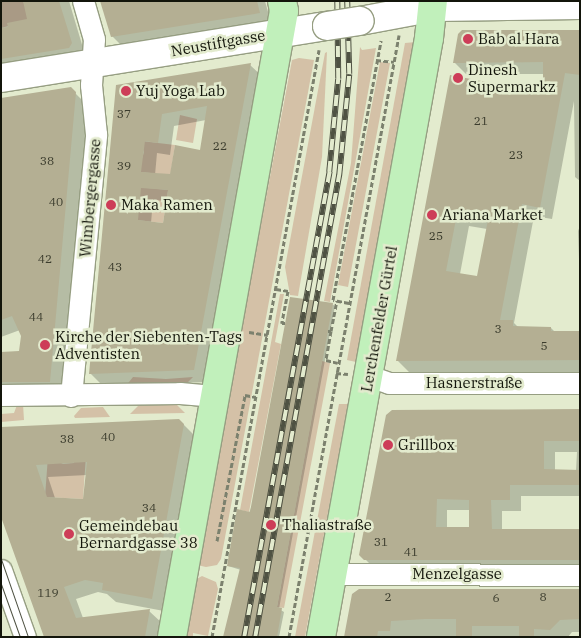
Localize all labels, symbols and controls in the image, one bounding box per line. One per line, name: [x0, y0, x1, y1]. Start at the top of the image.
street label: Neustiftgasse: [169, 26, 267, 60]
place label: Bab al Hara: [478, 30, 560, 48]
marker: Bab al Hara: [462, 33, 474, 45]
place label: Dinesh Supermarkz: [468, 60, 556, 95]
marker: Dinesh Supermarkz: [452, 72, 464, 84]
place label: Yuj Yoga Lab: [136, 82, 225, 100]
marker: Yuj Yoga Lab: [120, 85, 132, 97]
house number: 37: [117, 107, 131, 121]
house number: 21: [474, 114, 488, 128]
street label: Wimbergergasse: [76, 138, 104, 258]
house number: 22: [213, 139, 227, 153]
house number: 23: [509, 148, 523, 162]
house number: 38: [40, 154, 54, 168]
house number: 39: [117, 159, 131, 173]
house number: 40: [49, 195, 63, 209]
place label: Maka Ramen: [121, 196, 213, 214]
marker: Maka Ramen: [105, 199, 117, 211]
place label: Ariana Market: [442, 206, 543, 224]
marker: Ariana Market: [426, 209, 438, 221]
house number: 25: [429, 229, 443, 243]
street label: Lerchenfelder Gürtel: [357, 245, 401, 393]
house number: 42: [38, 252, 52, 266]
house number: 43: [108, 260, 122, 274]
house number: 44: [29, 310, 43, 324]
house number: 3: [494, 322, 502, 336]
place label: Kirche der Siebenten-Tags Adventisten: [55, 327, 242, 362]
marker: Kirche der Siebenten-Tags Adventisten: [39, 339, 51, 351]
house number: 5: [540, 339, 548, 353]
street label: Hasnerstraße: [426, 374, 522, 392]
house number: 40: [101, 430, 115, 444]
house number: 38: [60, 432, 74, 446]
place label: Grillbox: [398, 436, 455, 454]
marker: Grillbox: [382, 439, 394, 451]
house number: 34: [142, 501, 156, 515]
place label: Gemeindebau Bernardgasse 38: [79, 516, 198, 551]
place label: Thaliastraße: [282, 516, 372, 534]
marker: Thaliastraße: [264, 518, 278, 532]
marker: Gemeindebau Bernardgasse 38: [63, 528, 75, 540]
house number: 31: [374, 535, 388, 549]
house number: 41: [404, 545, 418, 559]
street label: Menzelgasse: [412, 565, 502, 583]
house number: 119: [37, 586, 59, 600]
house number: 2: [384, 590, 392, 604]
house number: 8: [539, 590, 547, 604]
house number: 6: [492, 591, 500, 605]

